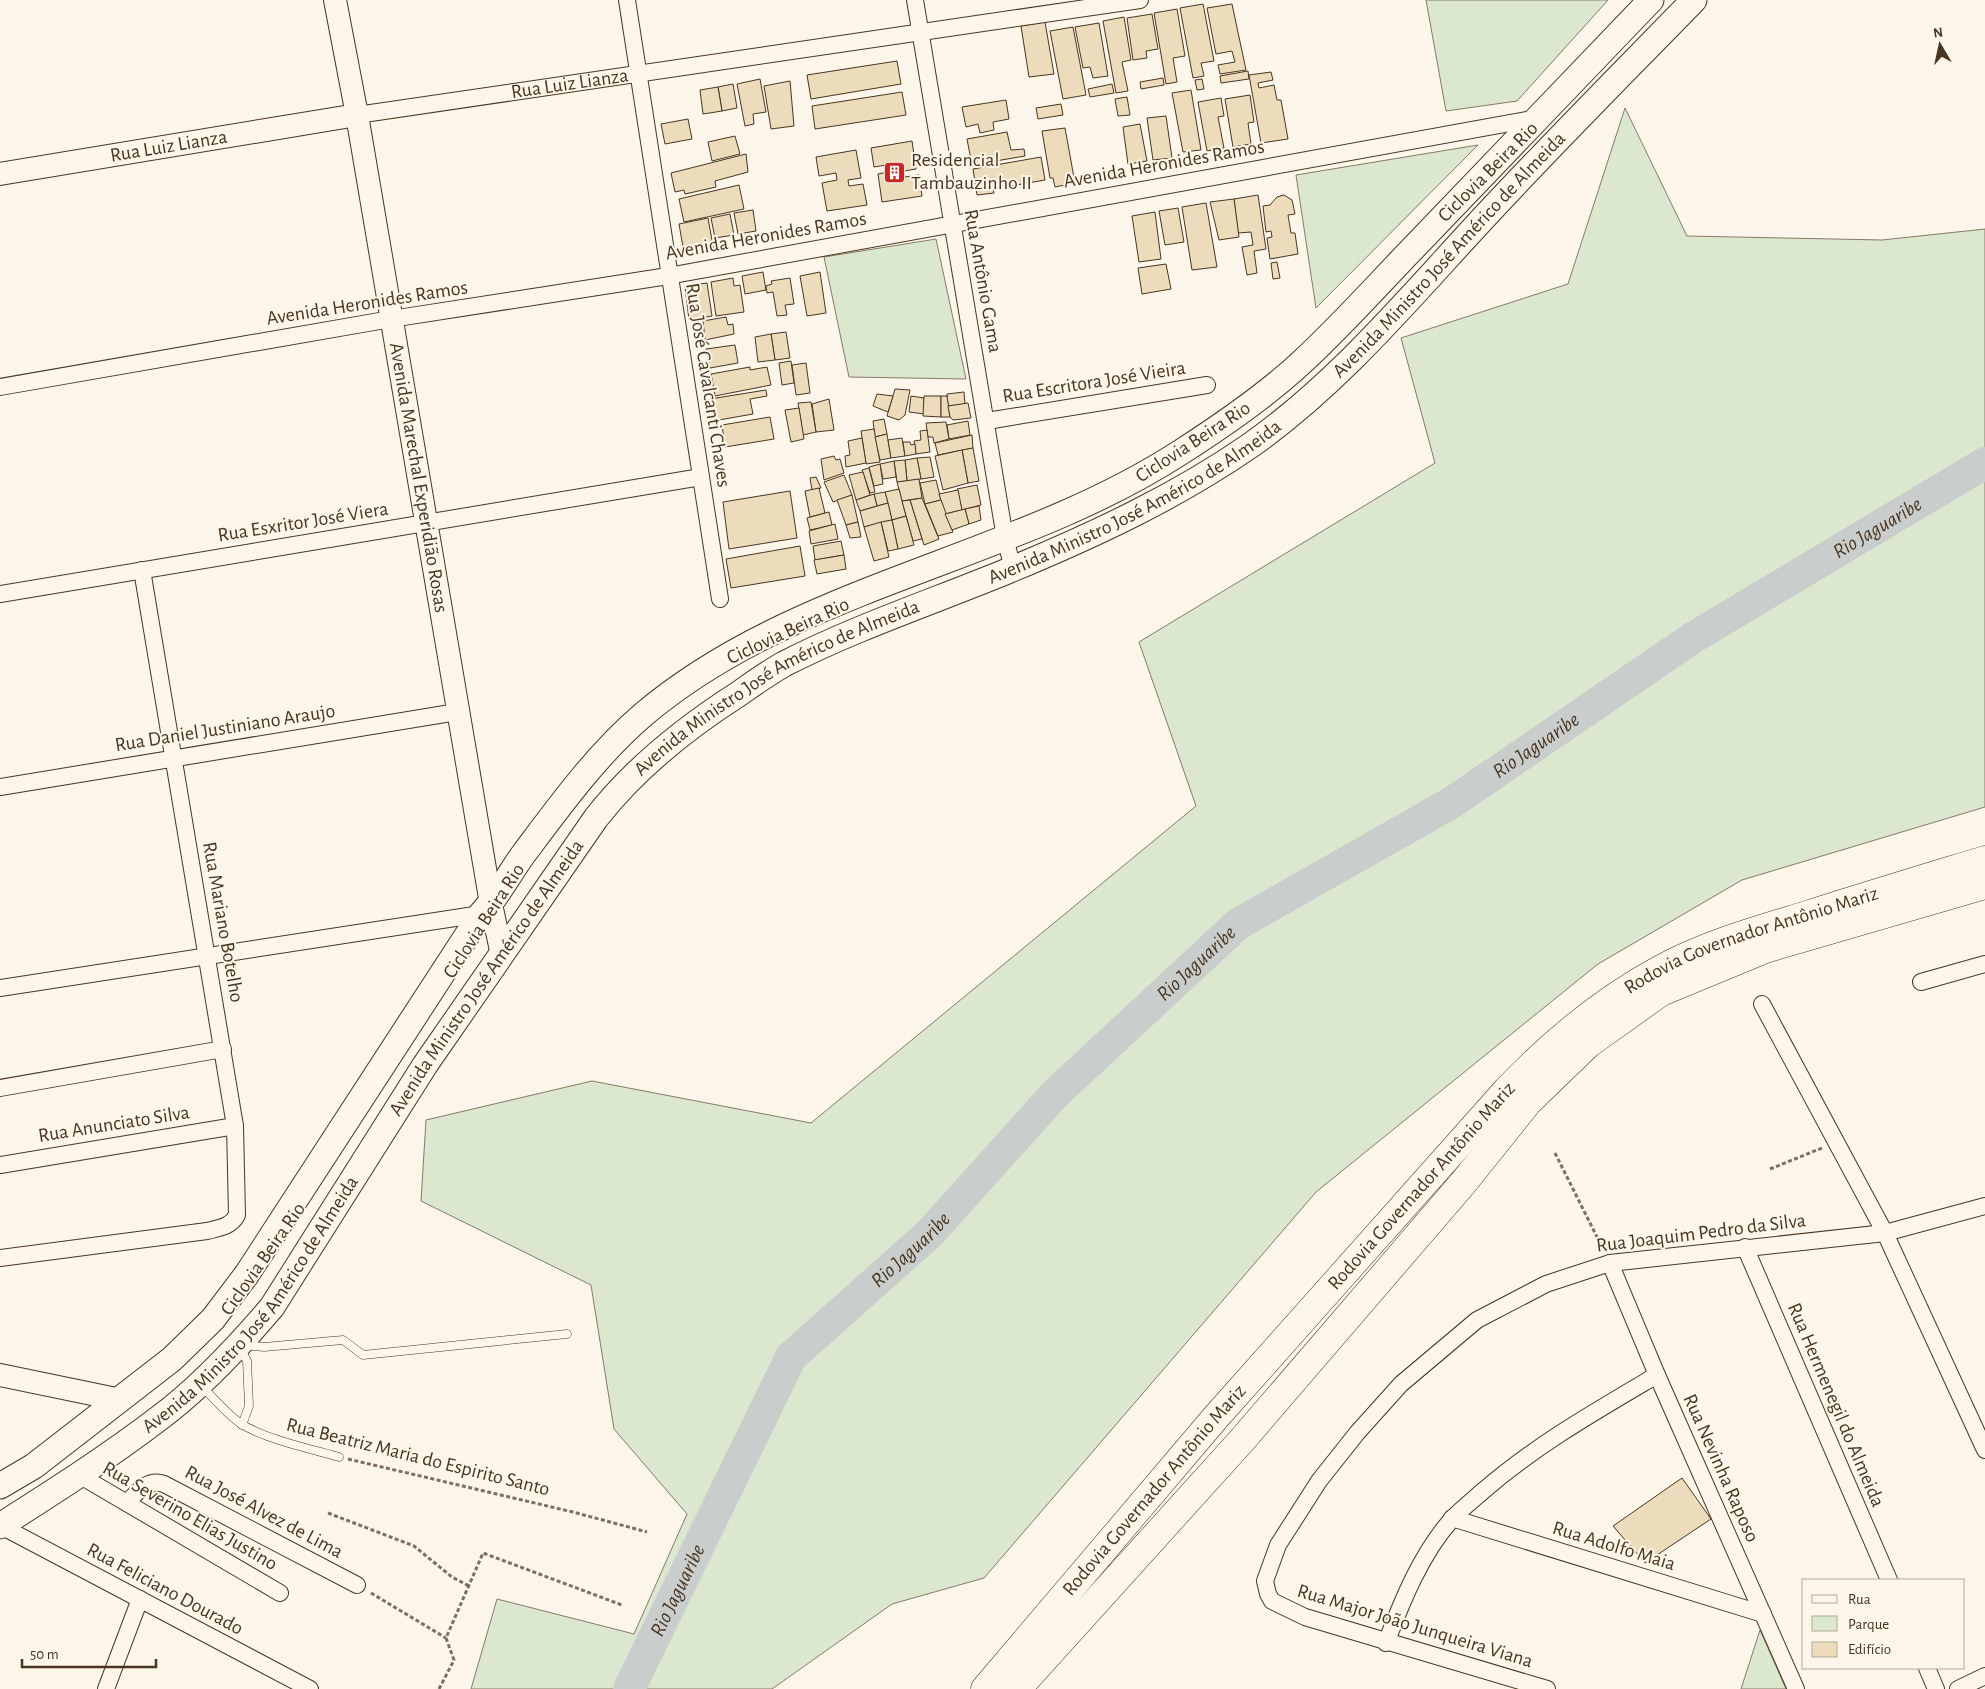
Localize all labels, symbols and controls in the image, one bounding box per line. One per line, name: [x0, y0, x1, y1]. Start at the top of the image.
north arrow: [1915, 20, 1965, 70]
text: N: [1932, 25, 1944, 41]
street label: Rua Luiz Lianza: [510, 65, 630, 102]
street label: Ciclovia Beira Rio: [1434, 118, 1542, 226]
street label: Rua Luiz Lianza: [109, 127, 229, 166]
street label: Avenida Ministro José Américo de Almeida: [1329, 128, 1569, 382]
street label: Avenida Heronides Ramos: [1062, 136, 1266, 192]
place label: Residencial Tambauzinho II: [911, 150, 1032, 193]
building icon: Residencial Tambauzinho II: [883, 160, 907, 184]
street label: Avenida Heronides Ramos: [664, 208, 868, 264]
street label: Rua Antônio Gama: [961, 208, 1005, 354]
street label: Avenida Heronides Ramos: [265, 277, 469, 329]
street label: Rua José Cavalcanti Chaves: [682, 281, 734, 489]
street label: Avenida Marechal Experidião Rosas: [386, 341, 451, 614]
street label: Rua Escritora José Vieira: [1001, 358, 1187, 406]
street label: Ciclovia Beira Rio: [1132, 398, 1254, 486]
street label: Avenida Ministro José Américo de Almeida: [985, 416, 1285, 588]
water label: Rio Jaguaribe: [1829, 493, 1925, 562]
street label: Rua Esxritor José Viera: [216, 499, 390, 545]
street label: Ciclovia Beira Rio: [724, 594, 852, 668]
street label: Avenida Ministro José Américo de Almeida: [630, 597, 922, 780]
street label: Rua Daniel Justiniano Araujo: [113, 701, 337, 755]
water label: Rio Jaguaribe: [1489, 708, 1583, 782]
street label: Avenida Ministro José Américo de Almeida: [386, 836, 588, 1119]
street label: Rua Mariano Botelho: [199, 840, 247, 1004]
street label: Ciclovia Beira Rio: [440, 860, 528, 982]
street label: Rodovia Governador Antônio Mariz: [1621, 883, 1881, 998]
water label: Rio Jaguaribe: [1152, 921, 1240, 1005]
street label: Rodovia Governador Antônio Mariz: [1324, 1078, 1519, 1294]
street label: Rua Anunciato Silva: [37, 1102, 191, 1146]
street label: Avenida Ministro José Américo de Almeida: [139, 1173, 362, 1437]
street label: Ciclovia Beira Rio: [217, 1199, 309, 1319]
water label: Rio Jaguaribe: [867, 1208, 954, 1291]
street label: Rua Joaquim Pedro da Silva: [1595, 1210, 1807, 1256]
street label: Rua Hermenegil do Almeida: [1784, 1300, 1888, 1510]
street label: Rodovia Governador Antônio Mariz: [1059, 1381, 1250, 1600]
street label: Rua Nevinha Raposo: [1679, 1391, 1763, 1545]
street label: Rua Beatriz Maria do Espirito Santo: [284, 1415, 552, 1499]
street label: Rua Severino Elias Justino: [99, 1458, 281, 1574]
street label: Rua José Alvez de Lima: [182, 1462, 346, 1562]
street label: Rua Adolfo Maia: [1550, 1518, 1678, 1574]
street label: Rua Feliciano Dourado: [84, 1539, 246, 1639]
water label: Rio Jaguaribe: [646, 1541, 709, 1639]
legend: [1802, 1579, 1965, 1669]
street label: Rua Major João Junqueira Viana: [1295, 1581, 1535, 1671]
text: Rua: [1848, 1592, 1871, 1607]
text: Parque: [1848, 1617, 1889, 1632]
scale bar: [22, 1636, 156, 1668]
text: Edifício: [1848, 1642, 1891, 1657]
text: 50 m: [30, 1647, 59, 1662]

